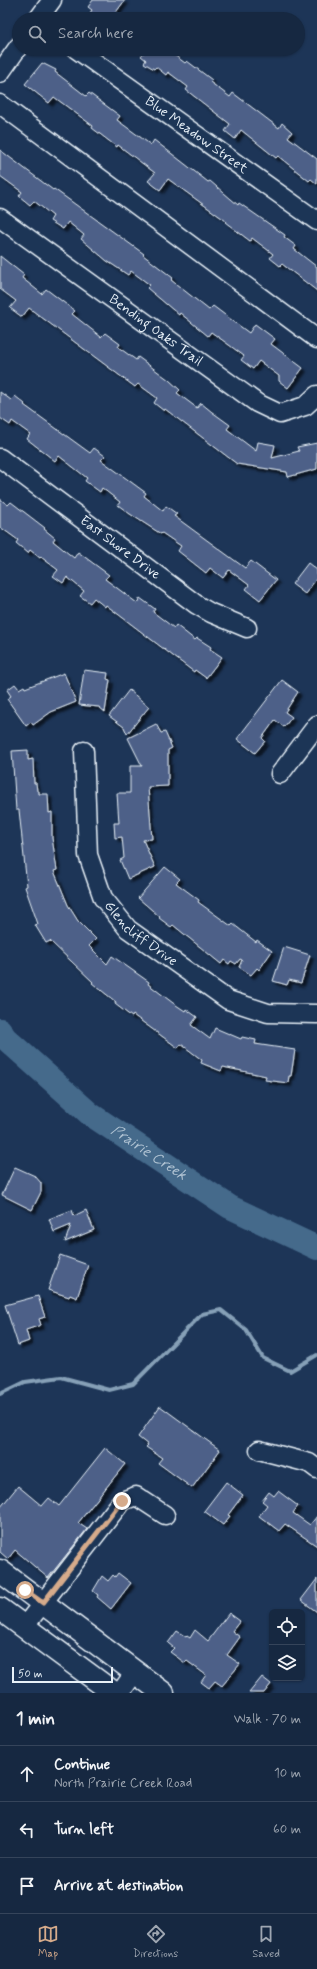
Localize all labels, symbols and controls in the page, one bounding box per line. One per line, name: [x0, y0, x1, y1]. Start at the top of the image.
search box: [12, 12, 305, 56]
icon: search: [26, 23, 48, 45]
text: Search here: [58, 24, 134, 44]
street label: Blue Meadow Street: [141, 92, 252, 178]
street label: Bending Oaks Trail: [105, 290, 206, 370]
street label: East Shore Drive: [76, 512, 165, 584]
street label: Glencliff Drive: [100, 897, 181, 970]
water label: Prairie Creek: [107, 1121, 191, 1186]
route end: [113, 1492, 131, 1510]
route start: [16, 1581, 34, 1599]
map controls: [269, 1609, 305, 1681]
button: locate: [269, 1609, 305, 1645]
button: layers: [269, 1645, 305, 1681]
scale bar: [12, 1665, 113, 1684]
text: 50 m: [18, 1667, 43, 1681]
text: 1 min: [16, 1708, 55, 1730]
text: Walk · 70 m: [234, 1711, 301, 1728]
text: Continue: [54, 1755, 110, 1775]
icon: ahead: [16, 1763, 38, 1785]
text: 10 m: [274, 1765, 301, 1782]
text: North Prairie Creek Road: [54, 1775, 192, 1792]
icon: left: [16, 1819, 38, 1841]
text: Turn left: [54, 1820, 114, 1840]
text: 60 m: [273, 1821, 301, 1838]
icon: arrive: [16, 1875, 38, 1897]
text: Arrive at destination: [54, 1876, 183, 1896]
tab: Map: [37, 1923, 59, 1961]
tab: Directions: [133, 1923, 178, 1961]
tab: Saved: [252, 1923, 280, 1961]

